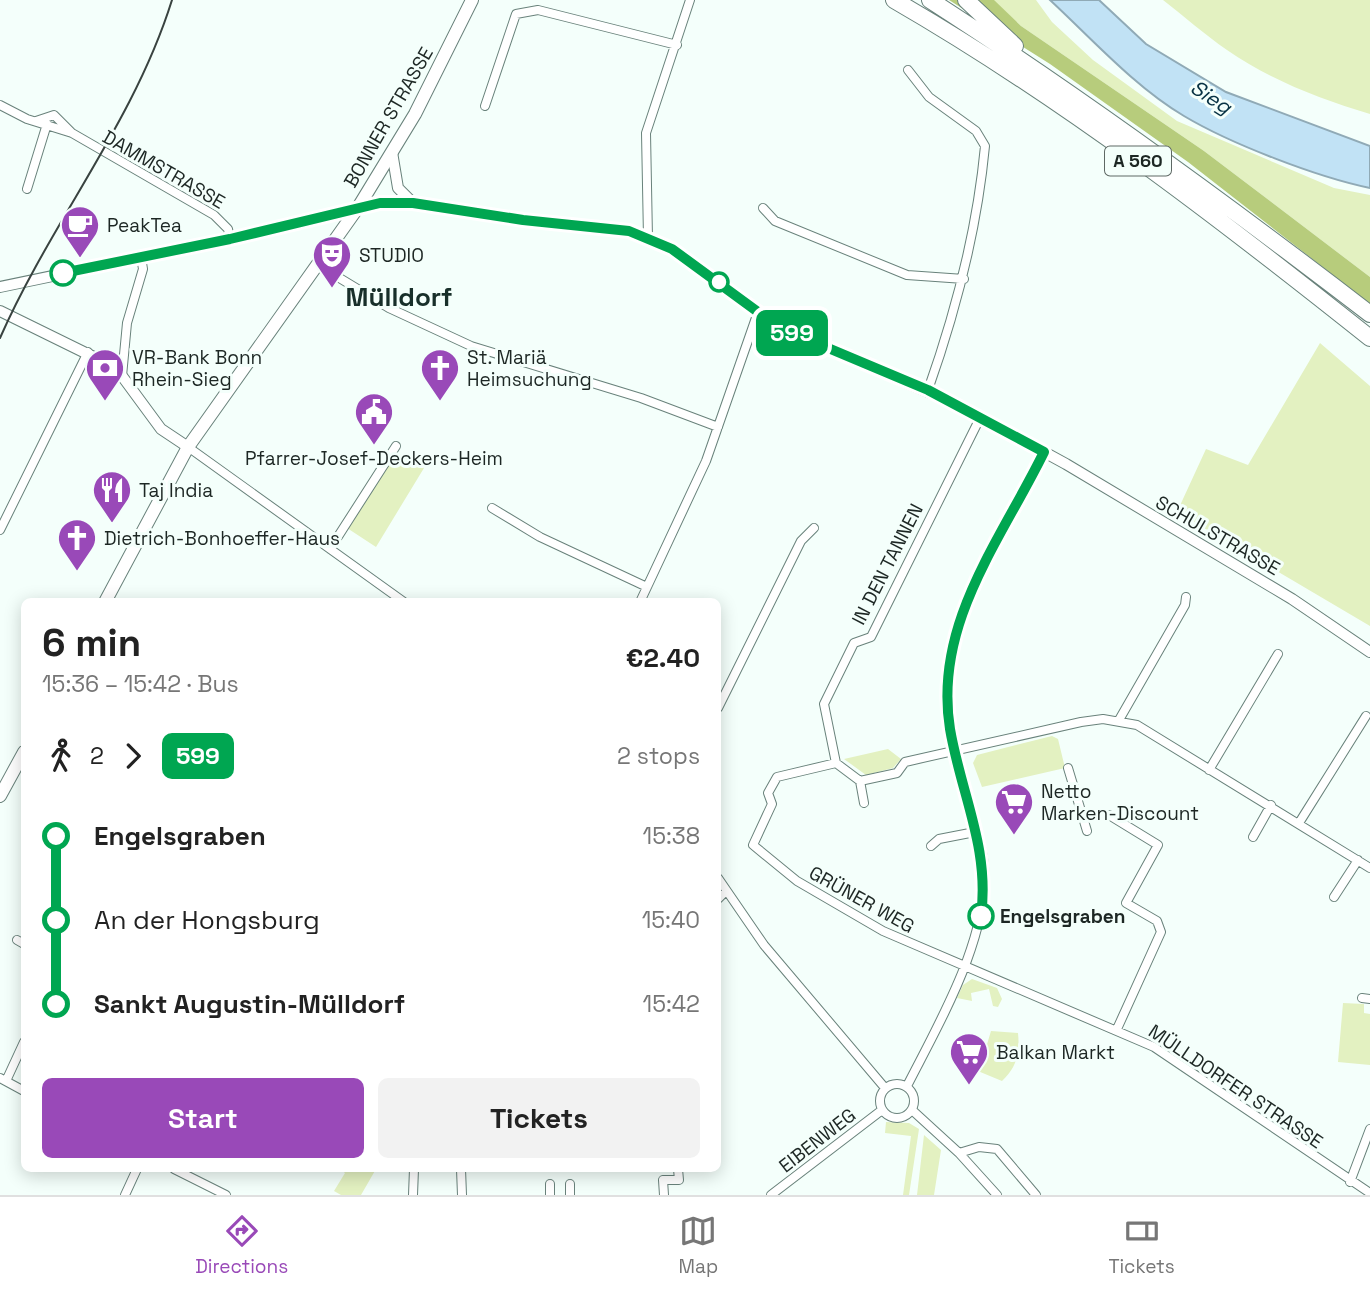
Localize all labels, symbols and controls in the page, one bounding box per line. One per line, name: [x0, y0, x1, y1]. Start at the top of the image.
street label: BONNER STRASSE: [338, 42, 439, 192]
water label: Sieg: [1185, 73, 1238, 121]
street label: DAMMSTRASSE: [98, 124, 229, 215]
road number: A 560: [1105, 146, 1171, 176]
cafe icon: PeakTea: [59, 204, 101, 259]
place label: PeakTea: [107, 213, 182, 238]
theatre icon: STUDIO: [311, 234, 353, 289]
place label: STUDIO: [359, 243, 424, 268]
unlabelled marker: [50, 260, 76, 286]
unlabelled marker: [709, 272, 729, 292]
district label: Mülldorf: [346, 280, 452, 314]
line badge: 599: [752, 310, 832, 356]
text: 599: [770, 317, 814, 348]
place label: VR-Bank Bonn Rhein-Sieg: [132, 345, 262, 392]
place label: St. Mariä Heimsuchung: [467, 345, 592, 392]
bank icon: VR-Bank Bonn Rhein-Sieg: [84, 347, 126, 402]
church icon: St. Mariä Heimsuchung: [419, 347, 461, 402]
public building icon: Pfarrer-Josef-Deckers-Heim: [353, 391, 395, 446]
place label: Pfarrer-Josef-Deckers-Heim: [245, 446, 503, 471]
restaurant icon: Taj India: [91, 469, 133, 524]
place label: Taj India: [139, 478, 213, 503]
street label: SCHULSTRASSE: [1151, 490, 1284, 581]
street label: IN DEN TANNEN: [846, 499, 929, 629]
church icon: Dietrich-Bonhoeffer-Haus: [56, 517, 98, 572]
place label: Dietrich-Bonhoeffer-Haus: [104, 526, 340, 551]
text: 6 min: [42, 619, 141, 667]
text: €2.40: [626, 641, 700, 675]
text: 15:36 – 15:42 · Bus: [42, 669, 239, 699]
icon: walk: [42, 737, 80, 775]
icon: forward: [114, 737, 152, 775]
text: 599: [176, 740, 220, 771]
text: 2: [90, 741, 104, 771]
text: 2 stops: [617, 741, 700, 771]
place label: Netto Marken-Discount: [1041, 779, 1199, 826]
supermarket icon: Netto Marken-Discount: [993, 781, 1035, 836]
text: Engelsgraben: [94, 819, 266, 853]
text: 15:38: [643, 821, 700, 851]
street label: GRÜNER WEG: [804, 860, 919, 939]
text: An der Hongsburg: [94, 903, 320, 937]
marker: Engelsgraben: [968, 903, 994, 929]
place label: Engelsgraben: [1000, 904, 1126, 929]
text: 15:40: [642, 905, 700, 935]
text: Sankt Augustin-Mülldorf: [94, 987, 405, 1021]
text: 15:42: [643, 989, 700, 1019]
street label: MÜLLDORFER STRASSE: [1144, 1019, 1328, 1154]
supermarket icon: Balkan Markt: [948, 1031, 990, 1086]
place label: Balkan Markt: [996, 1040, 1115, 1065]
button: Start: [42, 1078, 364, 1158]
button: Tickets: [378, 1078, 700, 1158]
street label: EIBENWEG: [774, 1103, 861, 1178]
tab: Directions: [195, 1212, 288, 1279]
tab: Map: [679, 1212, 718, 1279]
tab: Tickets: [1108, 1212, 1175, 1279]

